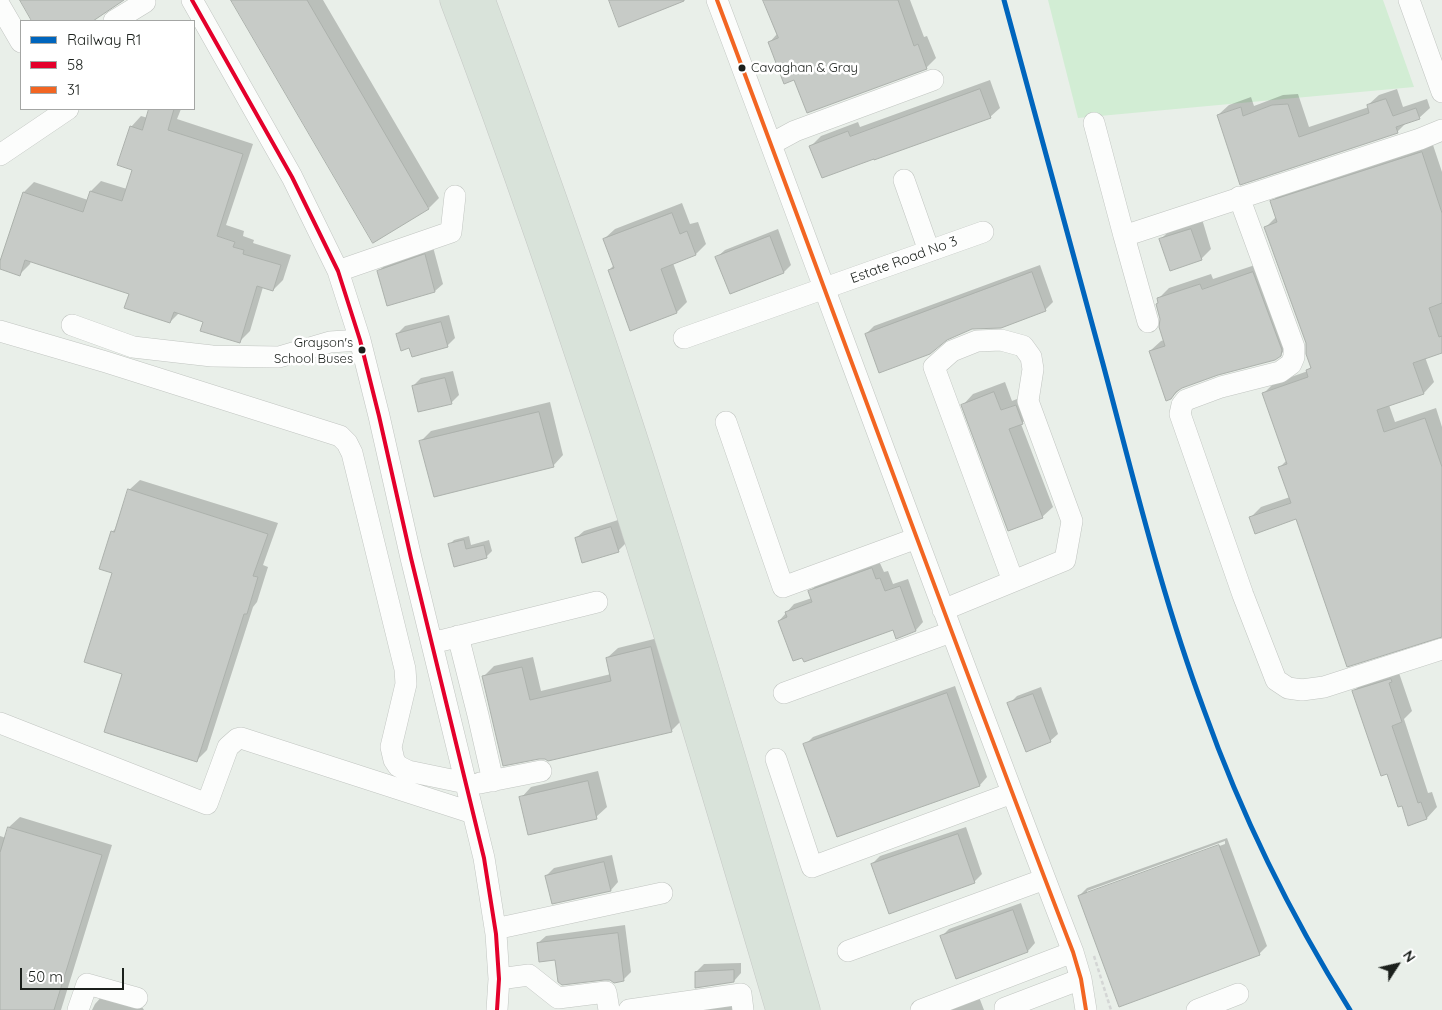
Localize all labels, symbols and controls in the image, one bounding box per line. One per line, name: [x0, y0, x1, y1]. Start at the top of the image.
legend: [20, 20, 195, 110]
text: Railway R1: [67, 30, 141, 49]
text: 58: [67, 55, 83, 74]
place label: Cavaghan & Gray: [751, 60, 858, 76]
marker: Cavaghan & Gray: [737, 63, 747, 73]
text: 31: [67, 80, 80, 99]
street label: Estate Road No 3: [848, 233, 960, 287]
place label: Grayson's School Buses: [274, 335, 353, 366]
marker: Grayson's School Buses: [357, 345, 367, 355]
north arrow: [1372, 940, 1422, 990]
text: N: [1399, 947, 1420, 966]
scale bar: [22, 958, 126, 990]
text: 50 m: [28, 967, 63, 986]

